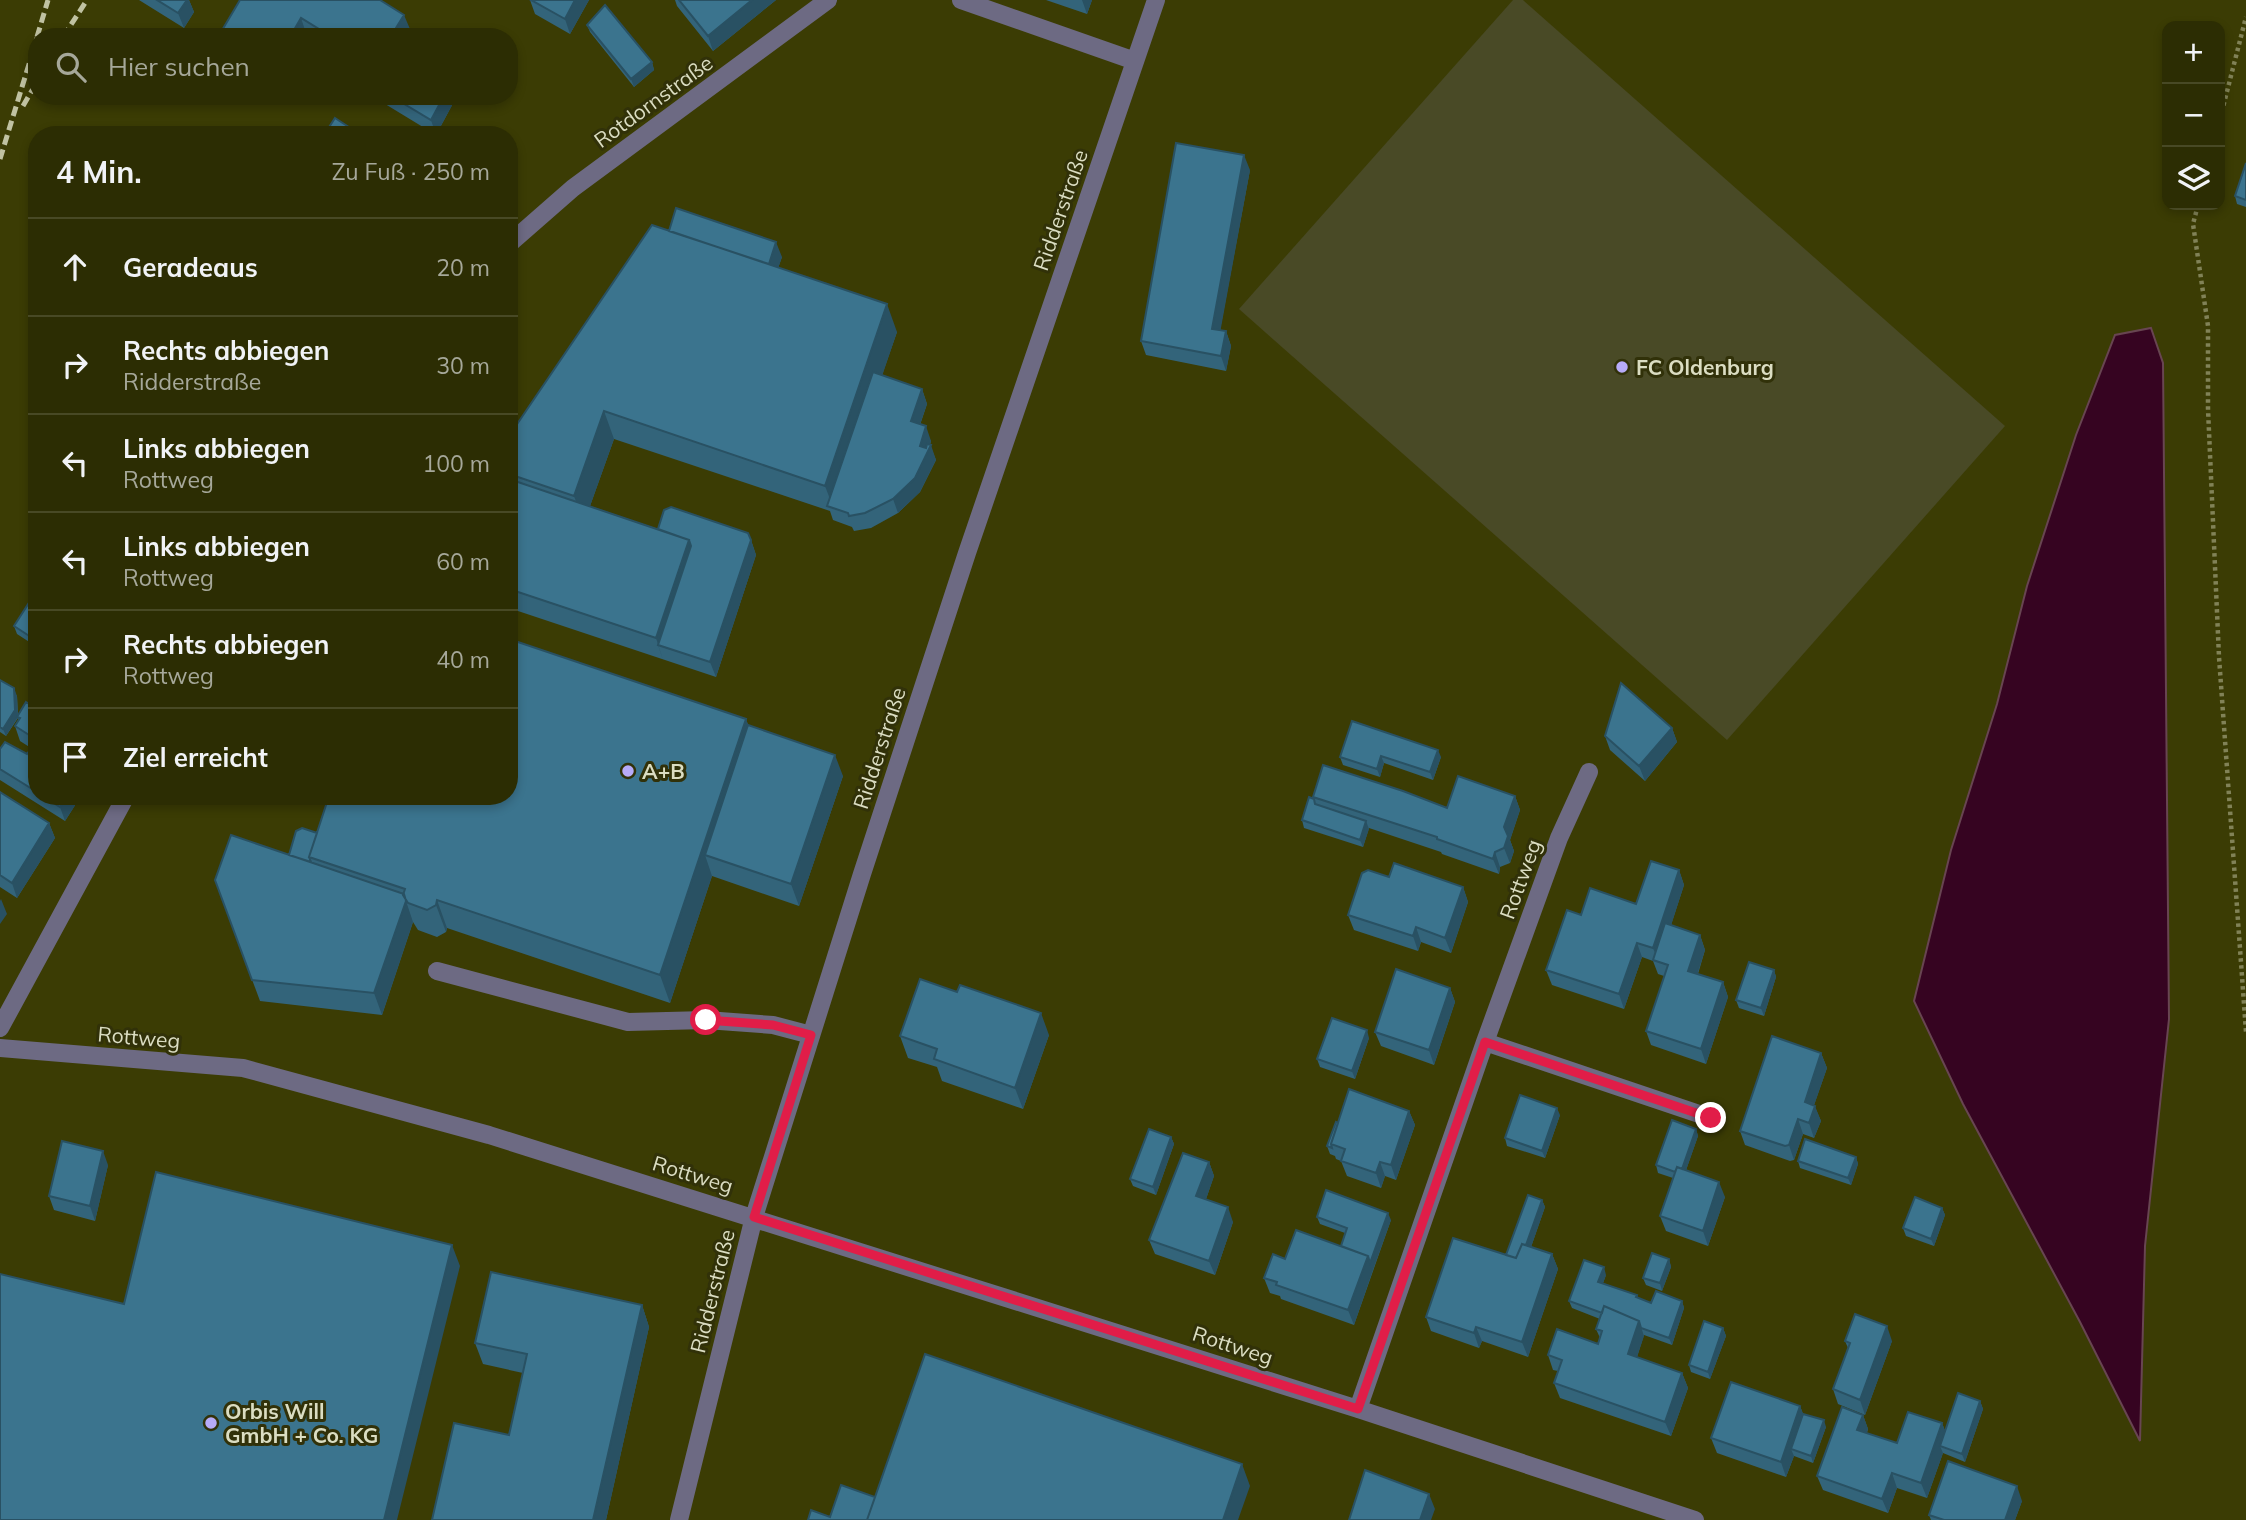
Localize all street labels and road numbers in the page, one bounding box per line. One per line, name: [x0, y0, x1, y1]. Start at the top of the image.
street label: Rotdornstraße: [589, 49, 717, 153]
street label: Ridderstraße: [1027, 146, 1093, 274]
street label: Ridderstraße: [847, 684, 911, 812]
street label: Rottweg: [1494, 836, 1546, 922]
street label: Rottweg: [97, 1020, 181, 1054]
street label: Rottweg: [650, 1149, 736, 1199]
street label: Ridderstraße: [684, 1227, 740, 1355]
street label: Rottweg: [1190, 1320, 1276, 1370]

